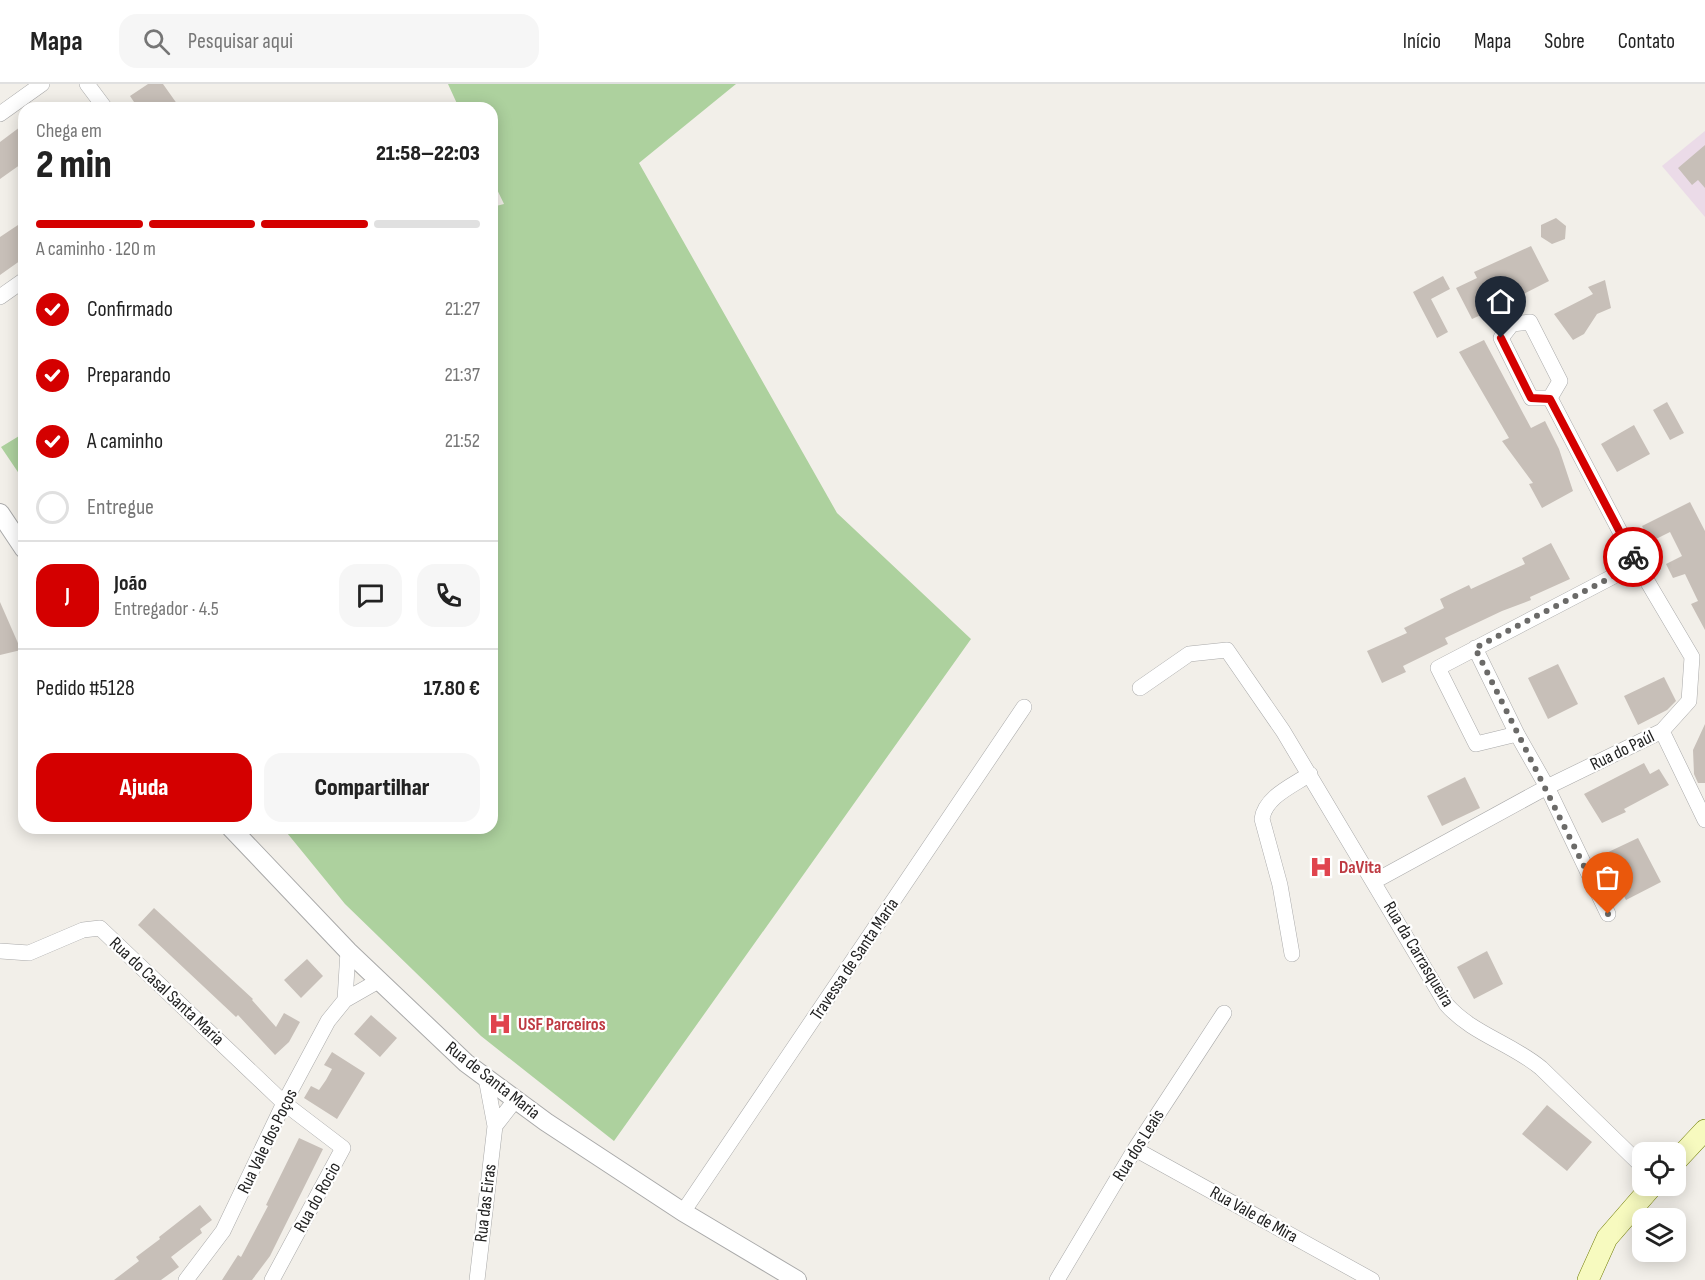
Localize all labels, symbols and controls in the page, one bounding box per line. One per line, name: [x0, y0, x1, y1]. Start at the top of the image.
search box: [119, 14, 539, 68]
text: Mapa: [30, 25, 83, 58]
icon: search: [140, 25, 173, 58]
text: Pesquisar aqui: [188, 28, 293, 55]
text: Início: [1403, 29, 1441, 54]
text: Mapa: [1474, 29, 1511, 54]
text: Sobre: [1544, 29, 1585, 54]
text: Contato: [1618, 29, 1675, 54]
text: Chega em: [36, 119, 102, 143]
text: 21:58–22:03: [376, 140, 480, 167]
text: 2 min: [36, 142, 112, 189]
text: A caminho · 120 m: [36, 237, 156, 261]
pin: [1475, 276, 1526, 338]
icon: home: [1484, 285, 1517, 318]
icon: check: [36, 293, 69, 326]
text: Confirmado: [87, 296, 173, 323]
text: 21:27: [445, 297, 480, 321]
icon: check: [36, 359, 69, 392]
text: Preparando: [87, 362, 171, 389]
text: 21:37: [445, 363, 480, 387]
icon: check: [36, 425, 69, 458]
text: A caminho: [87, 428, 163, 455]
text: 21:52: [445, 429, 480, 453]
text: Entregue: [87, 494, 154, 521]
courier: [1603, 527, 1663, 587]
icon: bike: [1617, 541, 1650, 574]
button: chat: [339, 564, 402, 627]
button: phone: [417, 564, 480, 627]
text: João: [114, 570, 147, 597]
text: J: [65, 582, 70, 609]
text: Entregador · 4.5: [114, 597, 219, 621]
text: Pedido #5128: [36, 675, 135, 702]
text: 17.80 €: [423, 675, 480, 702]
street label: Rua do Paúl: [1587, 726, 1658, 775]
button: Ajuda: [36, 753, 252, 822]
button: Compartilhar: [264, 753, 480, 822]
pin: [1582, 852, 1633, 914]
hospital icon: DaVita: [1308, 854, 1334, 880]
place label: DaVita: [1339, 857, 1381, 878]
icon: bag: [1591, 861, 1624, 894]
street label: Travessa de Santa Maria: [806, 894, 903, 1024]
street label: Rua da Carrasqueira: [1379, 898, 1458, 1011]
street label: Rua do Casal Santa Maria: [105, 933, 228, 1050]
hospital icon: USF Parceiros: [487, 1011, 513, 1037]
place label: USF Parceiros: [518, 1014, 606, 1035]
street label: Rua de Santa Maria: [441, 1037, 544, 1124]
street label: Rua Vale dos Poços: [233, 1085, 302, 1197]
street label: Rua dos Leais: [1108, 1106, 1169, 1185]
map controls: [1632, 1142, 1686, 1262]
button: locate: [1632, 1142, 1686, 1196]
street label: Rua do Rocio: [290, 1158, 345, 1236]
street label: Rua das Eiras: [470, 1163, 501, 1243]
street label: Rua Vale de Mira: [1206, 1182, 1301, 1247]
button: layers: [1632, 1208, 1686, 1262]

